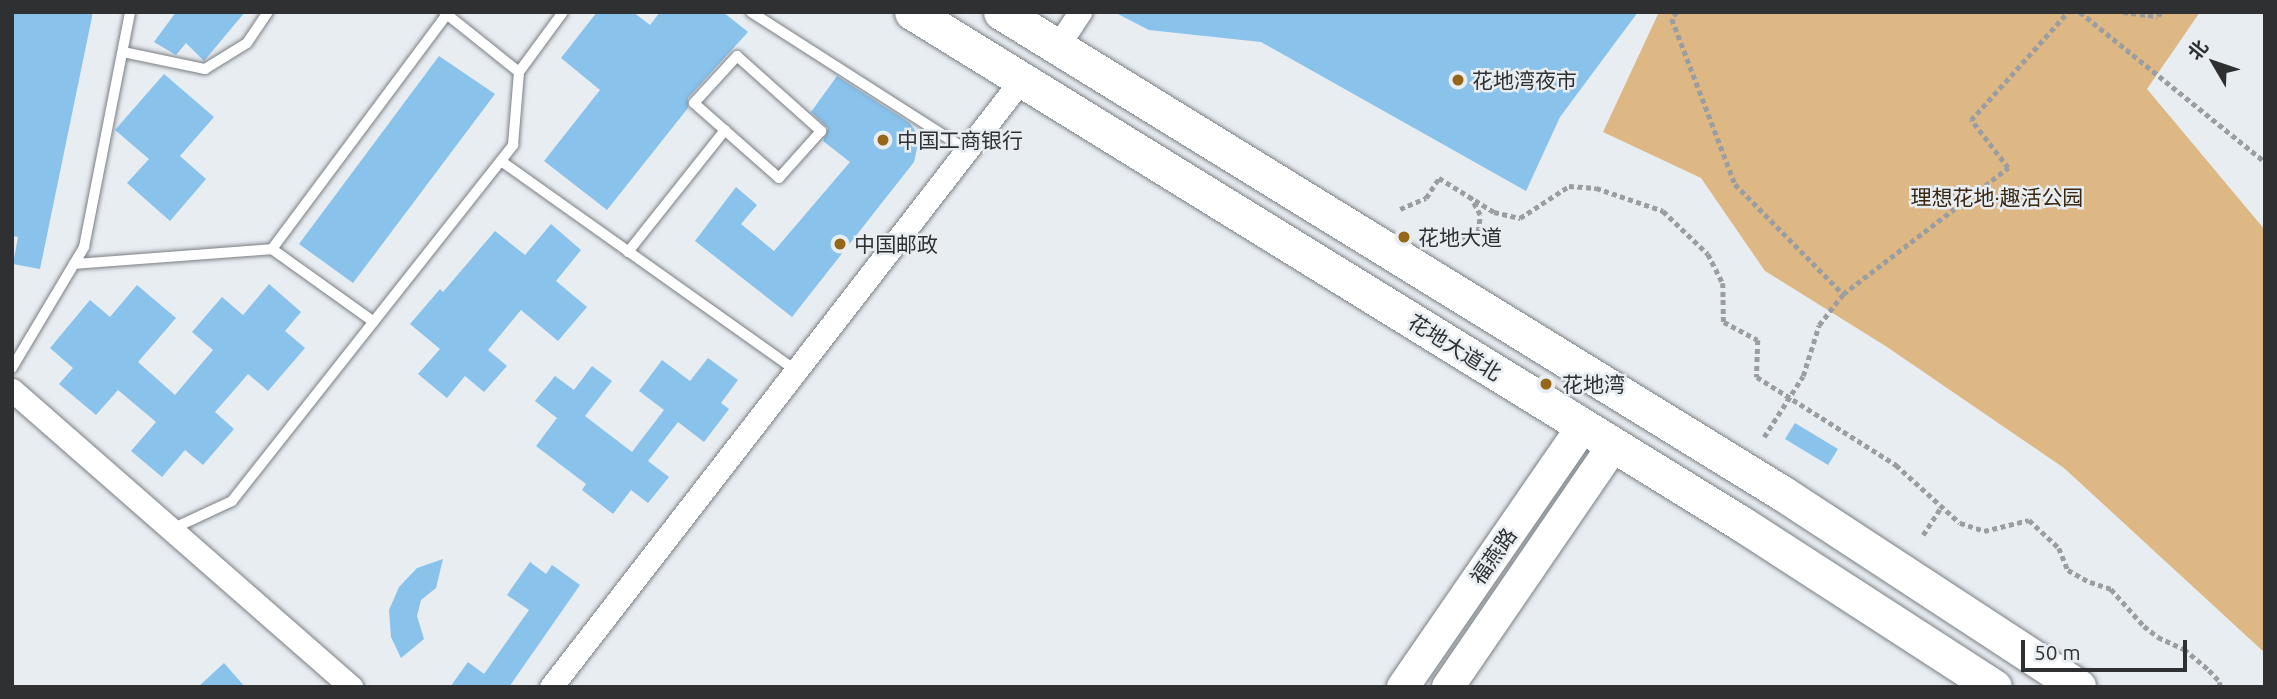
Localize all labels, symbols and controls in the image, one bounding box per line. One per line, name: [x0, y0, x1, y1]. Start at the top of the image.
north arrow: [2179, 28, 2249, 98]
text: 北: [2183, 35, 2212, 64]
place label: 花地湾夜市: [1472, 67, 1577, 93]
marker: 花地湾夜市: [1450, 72, 1466, 88]
place label: 中国工商银行: [897, 127, 1023, 153]
marker: 中国工商银行: [875, 132, 891, 148]
park label: 理想花地·趣活公园: [1910, 184, 2084, 210]
place label: 花地大道: [1418, 224, 1502, 250]
marker: 花地大道: [1396, 229, 1412, 245]
place label: 中国邮政: [854, 231, 938, 257]
marker: 中国邮政: [832, 236, 848, 252]
street label: 花地大道北: [1404, 308, 1506, 386]
place label: 花地湾: [1562, 371, 1625, 397]
marker: 花地湾: [1536, 374, 1556, 394]
street label: 福燕路: [1465, 523, 1521, 589]
scale bar: [2025, 626, 2191, 670]
text: 50 m: [2034, 640, 2081, 664]

